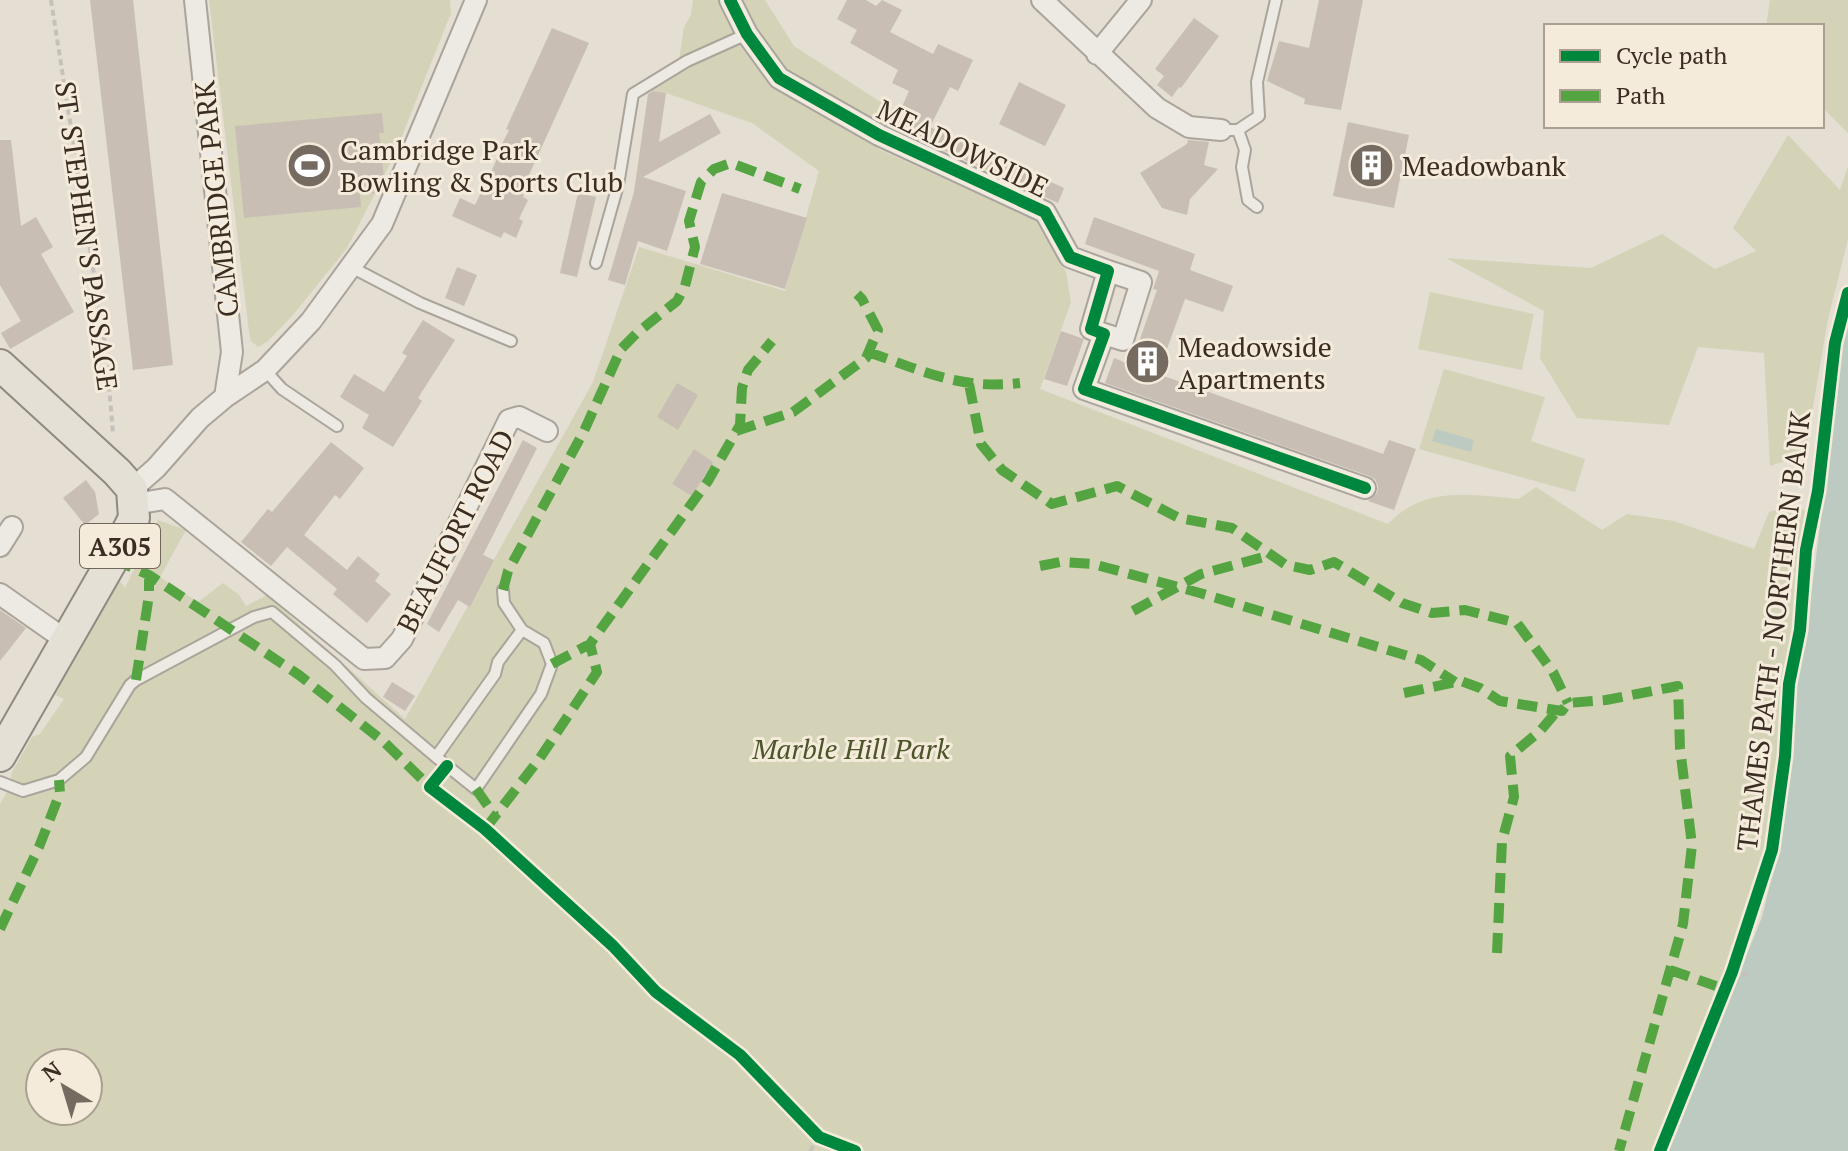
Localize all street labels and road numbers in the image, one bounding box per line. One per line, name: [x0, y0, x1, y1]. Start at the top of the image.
street label: CAMBRIDGE PARK: [185, 78, 247, 319]
street label: ST. STEPHEN'S PASSAGE: [47, 79, 127, 393]
street label: MEADOWSIDE: [871, 90, 1055, 206]
street label: THAMES PATH - NORTHERN BANK: [1728, 408, 1818, 853]
street label: BEAUFORT ROAD: [388, 423, 522, 639]
road number: A305: [80, 524, 160, 568]

